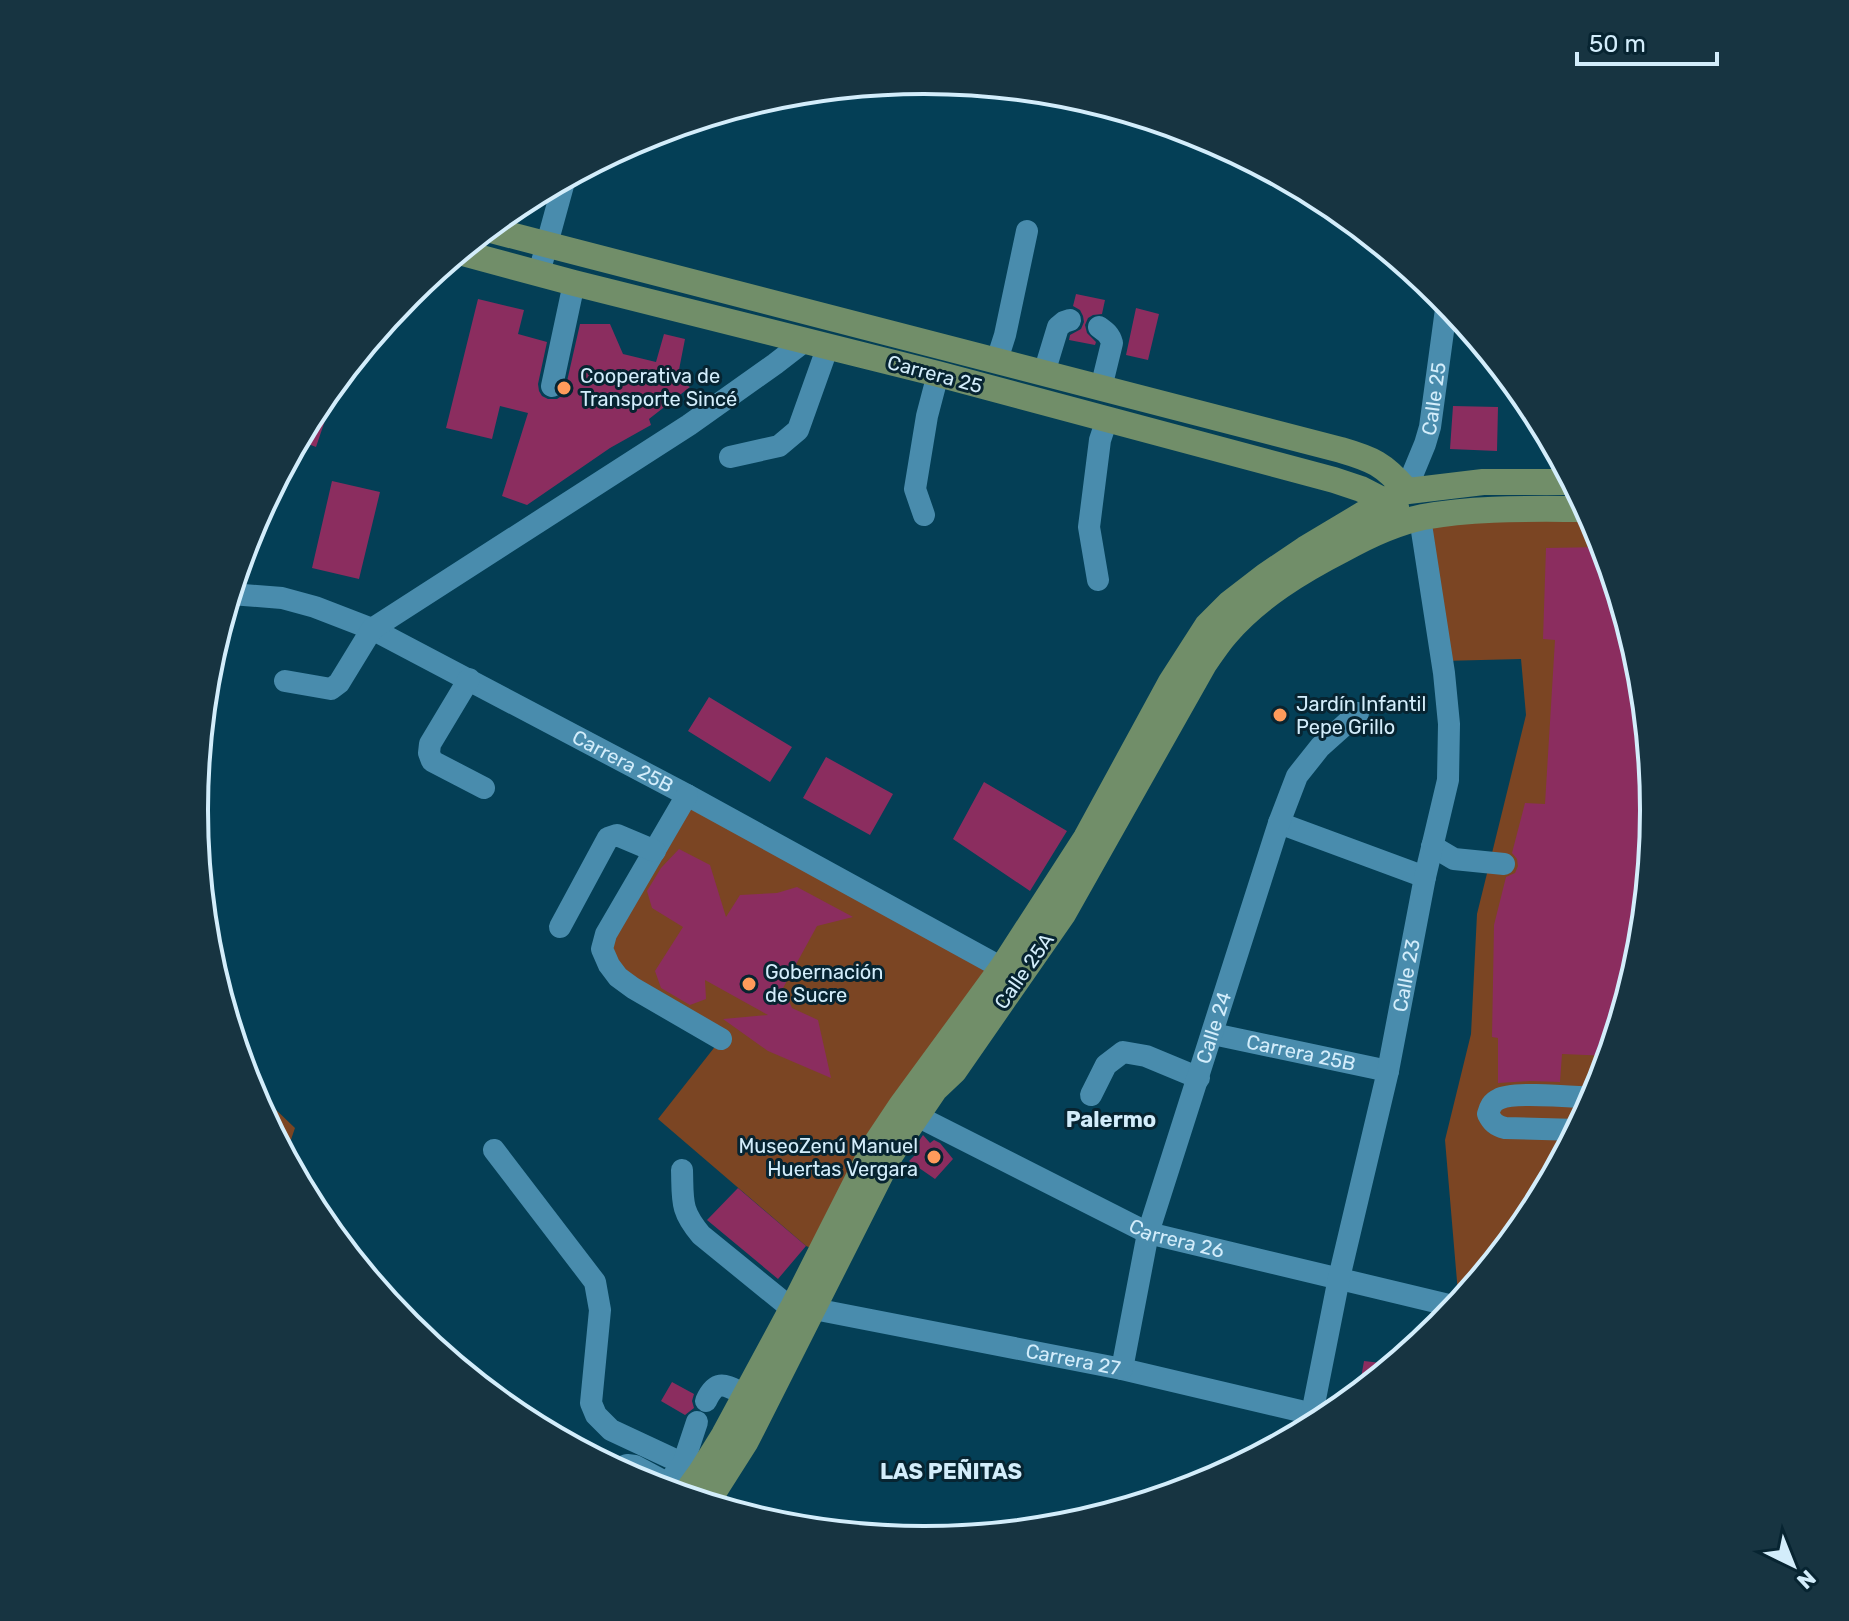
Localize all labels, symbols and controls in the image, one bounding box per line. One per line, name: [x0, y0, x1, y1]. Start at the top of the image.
scale bar: [1577, 16, 1717, 66]
text: 50 m: [1589, 30, 1646, 58]
street label: Carrera 25: [885, 350, 985, 398]
street label: Calle 25: [1416, 361, 1451, 438]
place label: Cooperativa de Transporte Sincé: [580, 364, 737, 411]
marker: Cooperativa de Transporte Sincé: [555, 379, 573, 397]
place label: Jardín Infantil Pepe Grillo: [1296, 692, 1426, 739]
marker: Jardín Infantil Pepe Grillo: [1271, 706, 1289, 724]
street label: Carrera 25B: [568, 725, 678, 798]
street label: Calle 25A: [989, 928, 1059, 1014]
street label: Calle 23: [1388, 937, 1425, 1014]
place label: Gobernación de Sucre: [765, 960, 883, 1007]
marker: Gobernación de Sucre: [740, 975, 758, 993]
street label: Calle 24: [1191, 989, 1236, 1067]
street label: Carrera 25B: [1244, 1029, 1358, 1076]
district label: Palermo: [1066, 1106, 1156, 1133]
place label: MuseoZenú Manuel Huertas Vergara: [738, 1134, 918, 1181]
marker: MuseoZenú Manuel Huertas Vergara: [925, 1148, 943, 1166]
street label: Carrera 26: [1125, 1213, 1227, 1263]
street label: Carrera 27: [1024, 1339, 1123, 1380]
district label: LAS PEÑITAS: [880, 1458, 1022, 1485]
north arrow: [1753, 1525, 1833, 1605]
text: N: [1791, 1564, 1821, 1595]

